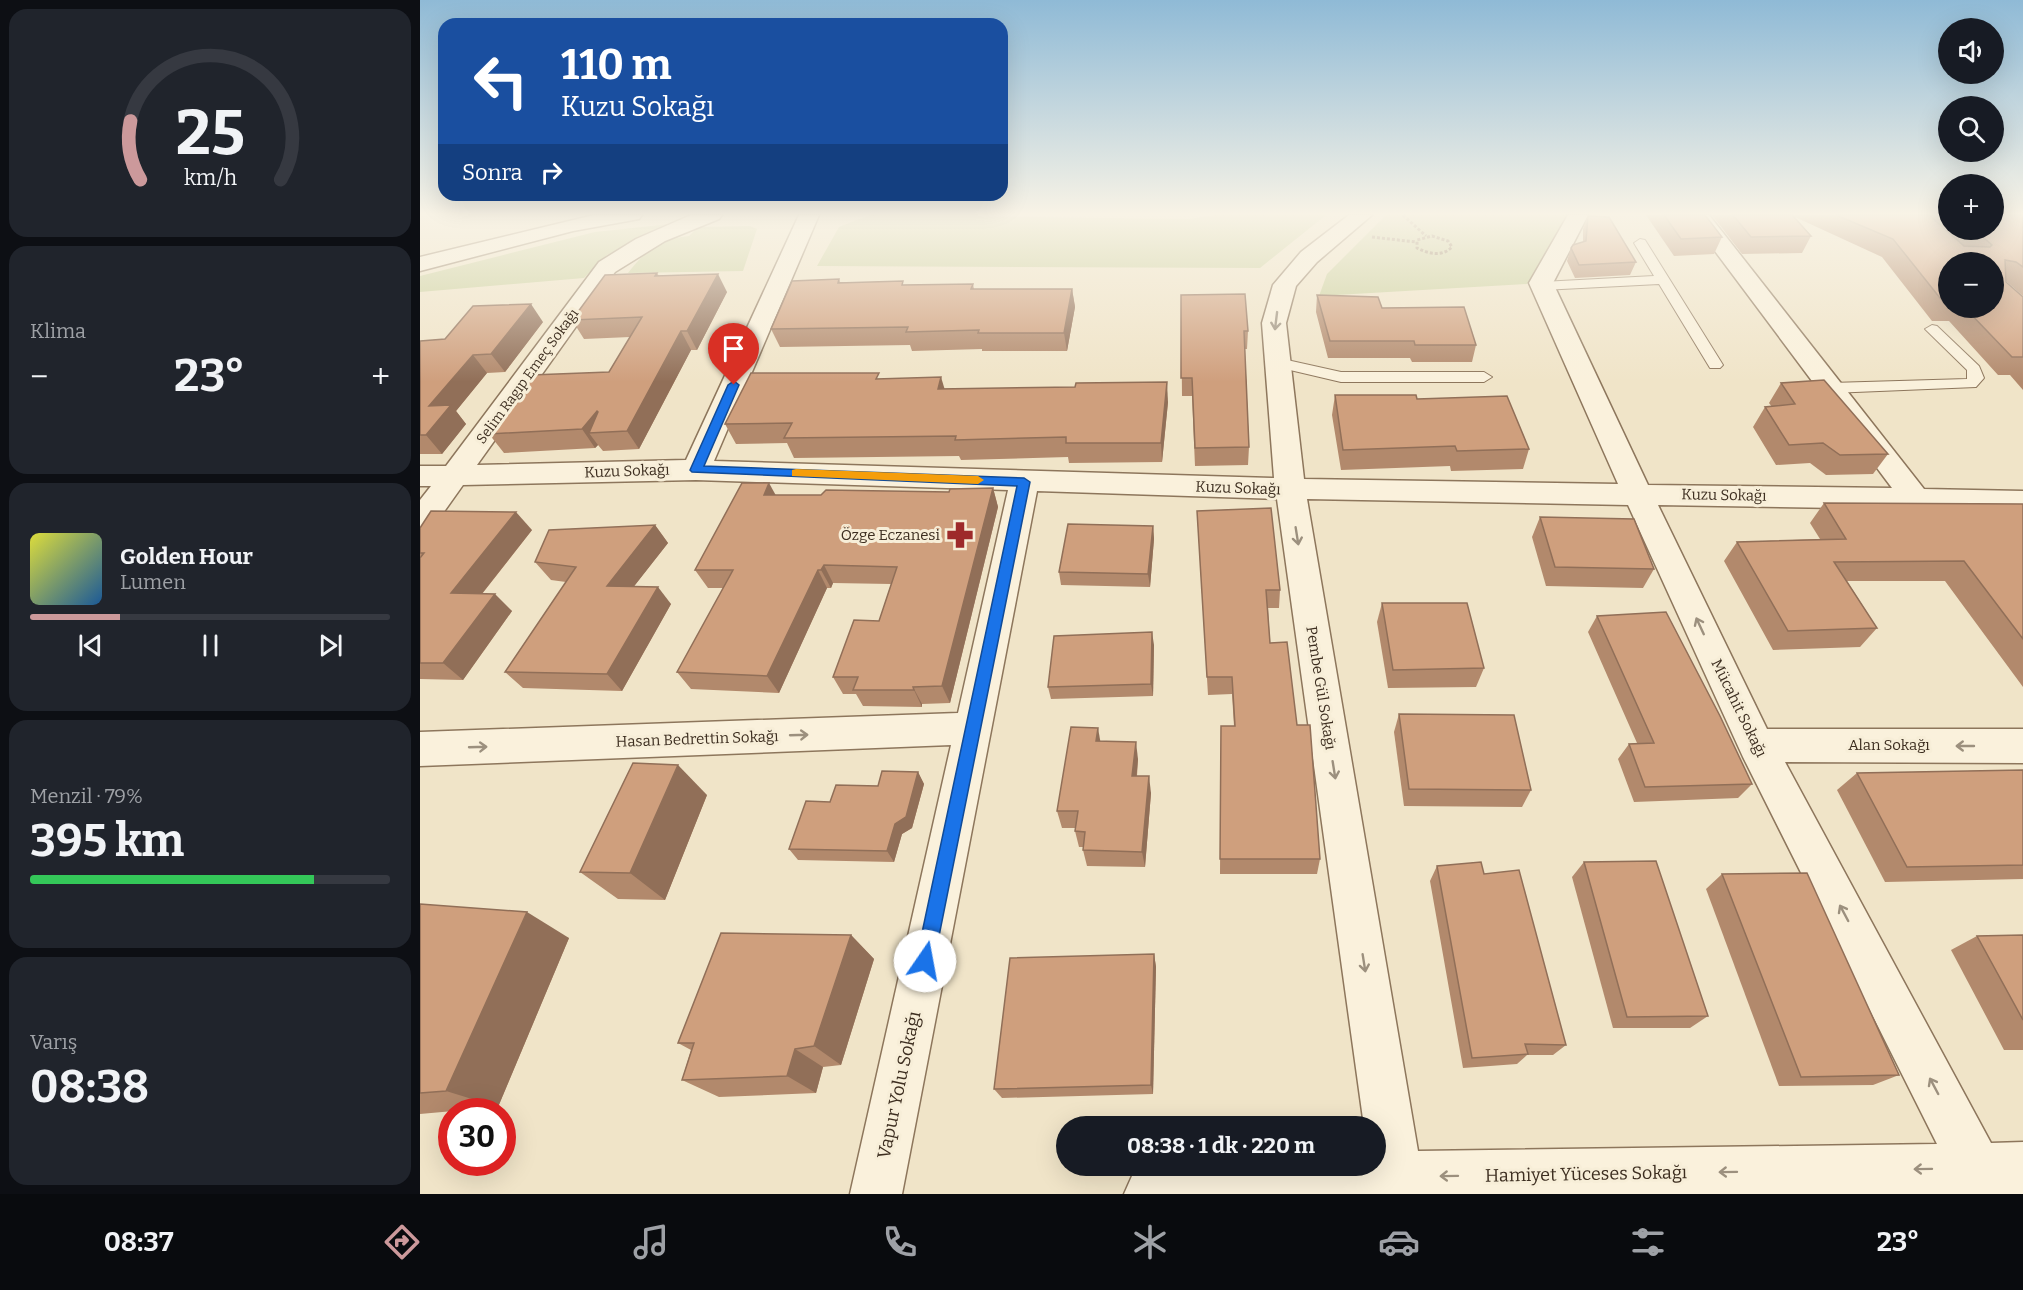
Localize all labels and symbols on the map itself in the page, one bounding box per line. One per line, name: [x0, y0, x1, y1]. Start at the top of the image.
street label: Selim Ragıp Emeç Sokağı: [473, 306, 582, 447]
one-way arrow: [1271, 311, 1282, 331]
pin: [708, 323, 759, 385]
street label: Kuzu Sokağı: [584, 461, 670, 481]
street label: Kuzu Sokağı: [1195, 478, 1281, 498]
street label: Kuzu Sokağı: [1681, 485, 1767, 505]
pharmacy icon: Özge Eczanesi: [945, 520, 975, 550]
place label: Özge Eczanesi: [841, 526, 941, 544]
one-way arrow: [1292, 526, 1303, 545]
one-way arrow: [1693, 618, 1705, 636]
street label: Pembe Gül Sokağı: [1302, 625, 1340, 752]
street label: Mücahit Sokağı: [1707, 656, 1771, 760]
street label: Hasan Bedrettin Sokağı: [615, 727, 779, 751]
one-way arrow: [789, 729, 809, 740]
street label: Alan Sokağı: [1848, 736, 1930, 754]
one-way arrow: [1955, 740, 1975, 752]
one-way arrow: [468, 741, 488, 753]
one-way arrow: [1328, 760, 1339, 780]
one-way arrow: [1838, 905, 1849, 923]
position arrow: [893, 929, 957, 993]
one-way arrow: [1358, 952, 1369, 972]
street label: Vapur Yolu Sokağı: [873, 1009, 925, 1161]
one-way arrow: [1928, 1078, 1940, 1095]
speed limit sign: 30: [438, 1098, 516, 1176]
street label: Hamiyet Yüceses Sokağı: [1485, 1161, 1687, 1187]
one-way arrow: [1913, 1163, 1933, 1175]
one-way arrow: [1718, 1166, 1738, 1178]
one-way arrow: [1439, 1171, 1459, 1182]

